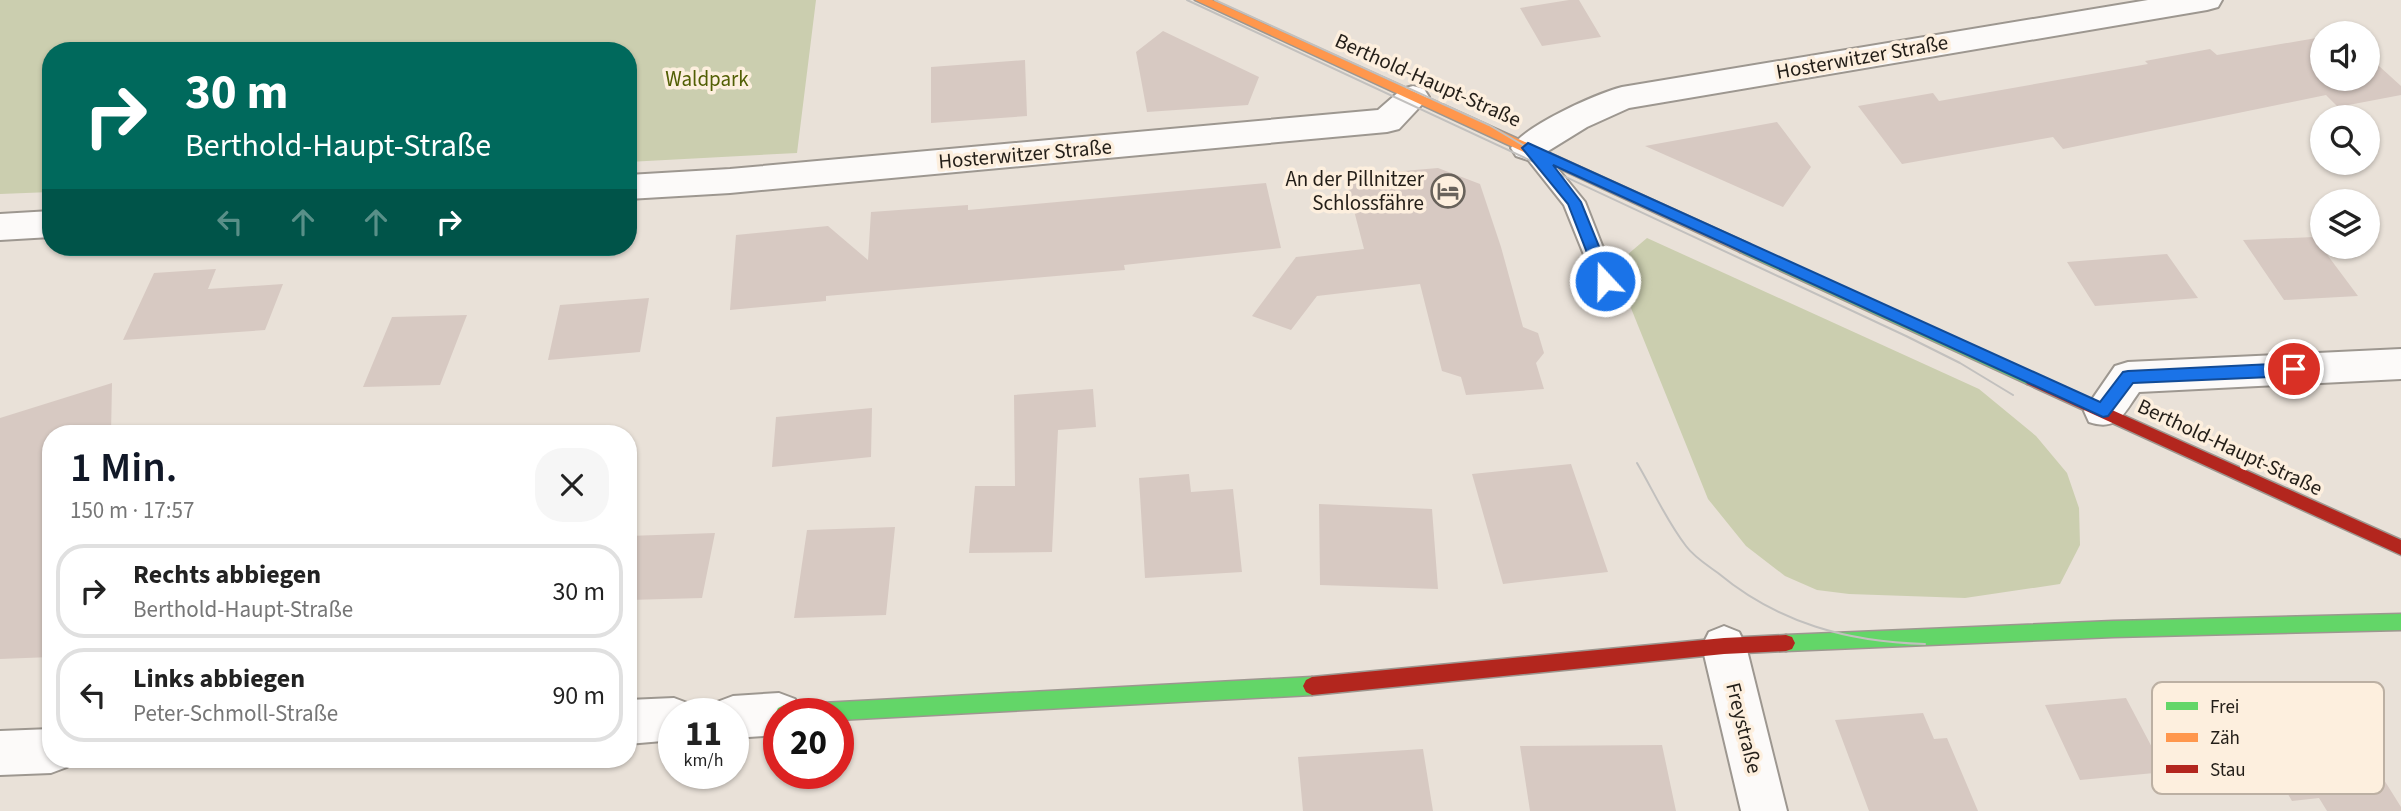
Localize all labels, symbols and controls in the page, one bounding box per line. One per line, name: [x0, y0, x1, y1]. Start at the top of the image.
map controls: [2310, 21, 2380, 259]
button: sound: [2310, 21, 2380, 91]
street label: Berthold-Haupt-Straße: [1330, 25, 1526, 135]
street label: Hosterwitzer Straße: [1774, 27, 1950, 87]
text: 30 m: [185, 58, 289, 128]
park label: Waldpark: [665, 64, 749, 94]
icon: right: [70, 70, 161, 161]
button: search: [2310, 105, 2380, 175]
text: Berthold-Haupt-Straße: [185, 123, 491, 169]
street label: Hosterwitzer Straße: [937, 131, 1113, 177]
place label: An der Pillnitzer Schlossfähre: [1285, 164, 1425, 218]
hotel icon: An der Pillnitzer Schlossfähre: [1429, 172, 1467, 210]
button: layers: [2310, 189, 2380, 259]
icon: left: [211, 203, 249, 241]
icon: ahead: [284, 203, 322, 241]
icon: ahead: [357, 203, 395, 241]
icon: right: [430, 203, 468, 241]
position arrow: [1568, 244, 1642, 318]
pin: [2264, 339, 2324, 399]
icon: arrive: [2275, 350, 2313, 388]
street label: Berthold-Haupt-Straße: [2133, 391, 2327, 503]
text: 1 Min.: [70, 438, 177, 498]
button: close: [535, 448, 609, 522]
text: 150 m · 17:57: [70, 494, 194, 527]
text: Rechts abbiegen: [133, 556, 321, 593]
icon: right: [74, 572, 112, 610]
text: 30 m: [552, 573, 605, 610]
text: Berthold-Haupt-Straße: [133, 593, 353, 626]
text: Links abbiegen: [133, 660, 305, 697]
icon: left: [74, 676, 112, 714]
text: 90 m: [552, 677, 605, 714]
street label: Freystraße: [1718, 679, 1770, 777]
legend: [2152, 682, 2384, 794]
text: Frei: [2210, 694, 2240, 721]
text: Peter-Schmoll-Straße: [133, 697, 338, 730]
speed limit sign: 20: [763, 698, 854, 789]
text: 11: [685, 709, 722, 759]
text: Zäh: [2210, 725, 2240, 752]
text: km/h: [684, 748, 723, 773]
text: Stau: [2210, 757, 2246, 784]

